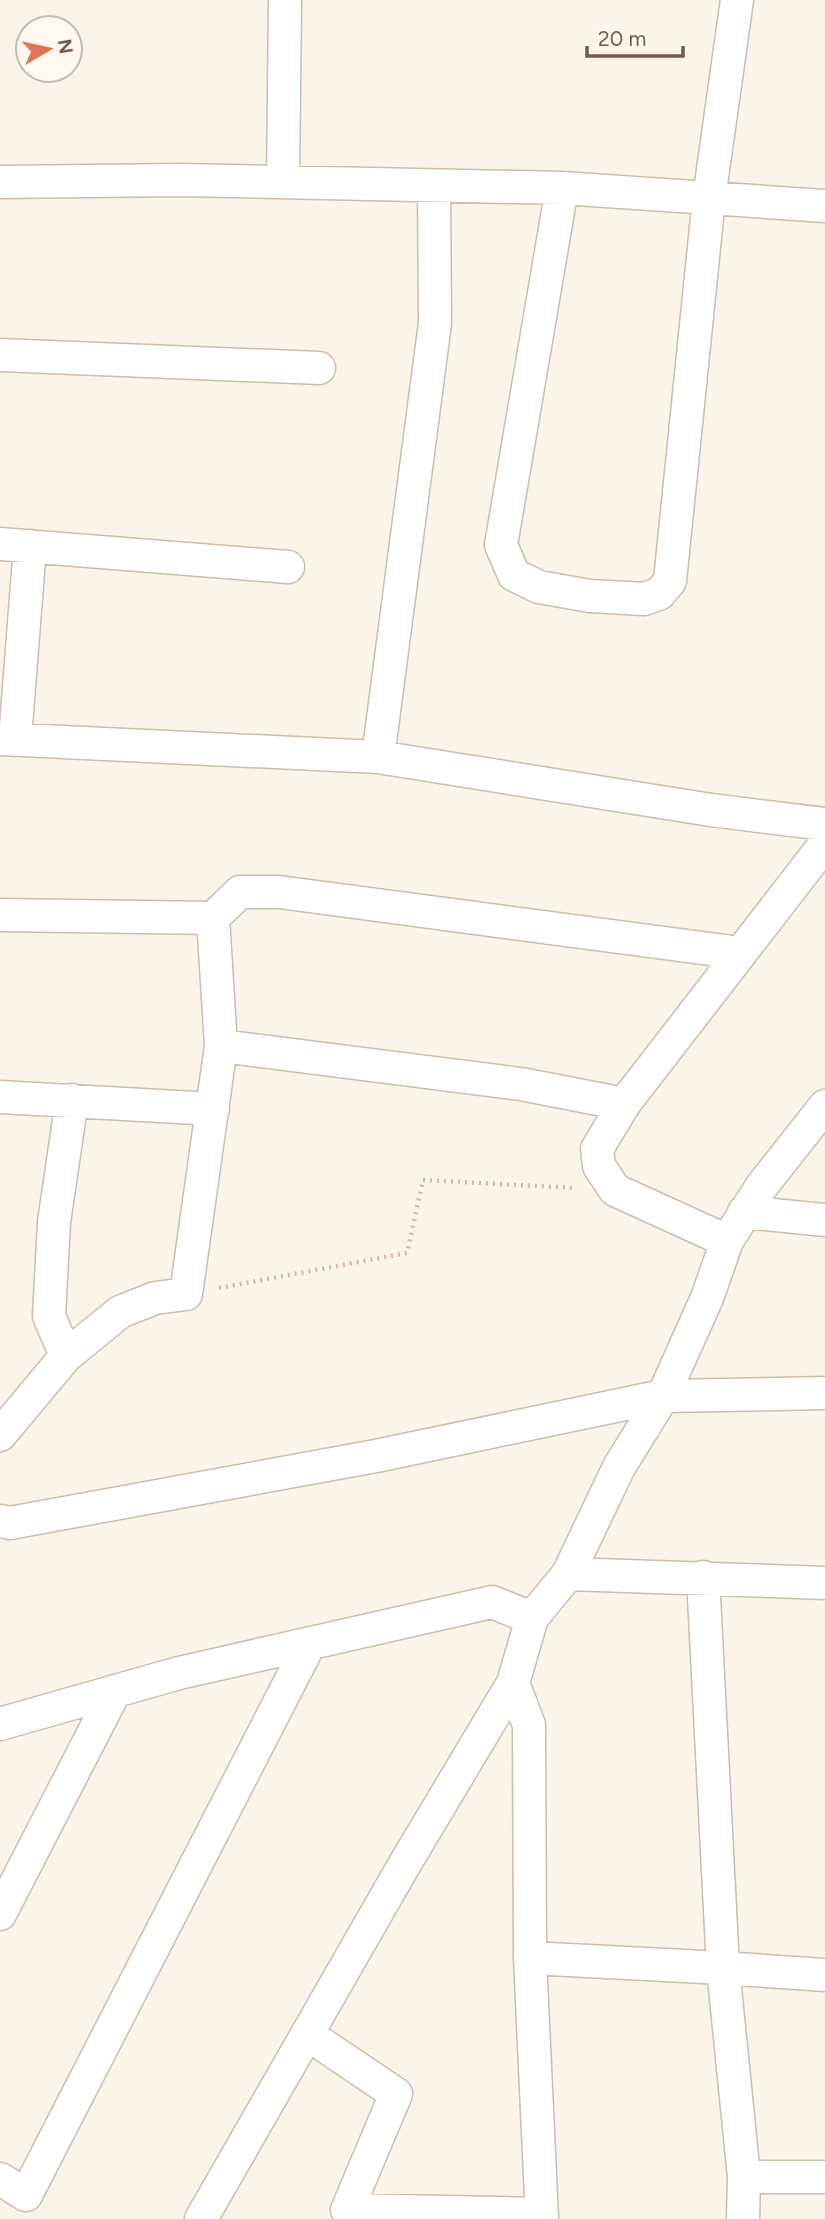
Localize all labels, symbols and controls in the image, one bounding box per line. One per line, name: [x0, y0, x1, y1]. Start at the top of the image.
north arrow: [14, 14, 84, 84]
scale bar: [587, 14, 683, 58]
text: 20 m: [598, 26, 646, 51]
text: N: [53, 37, 78, 55]

